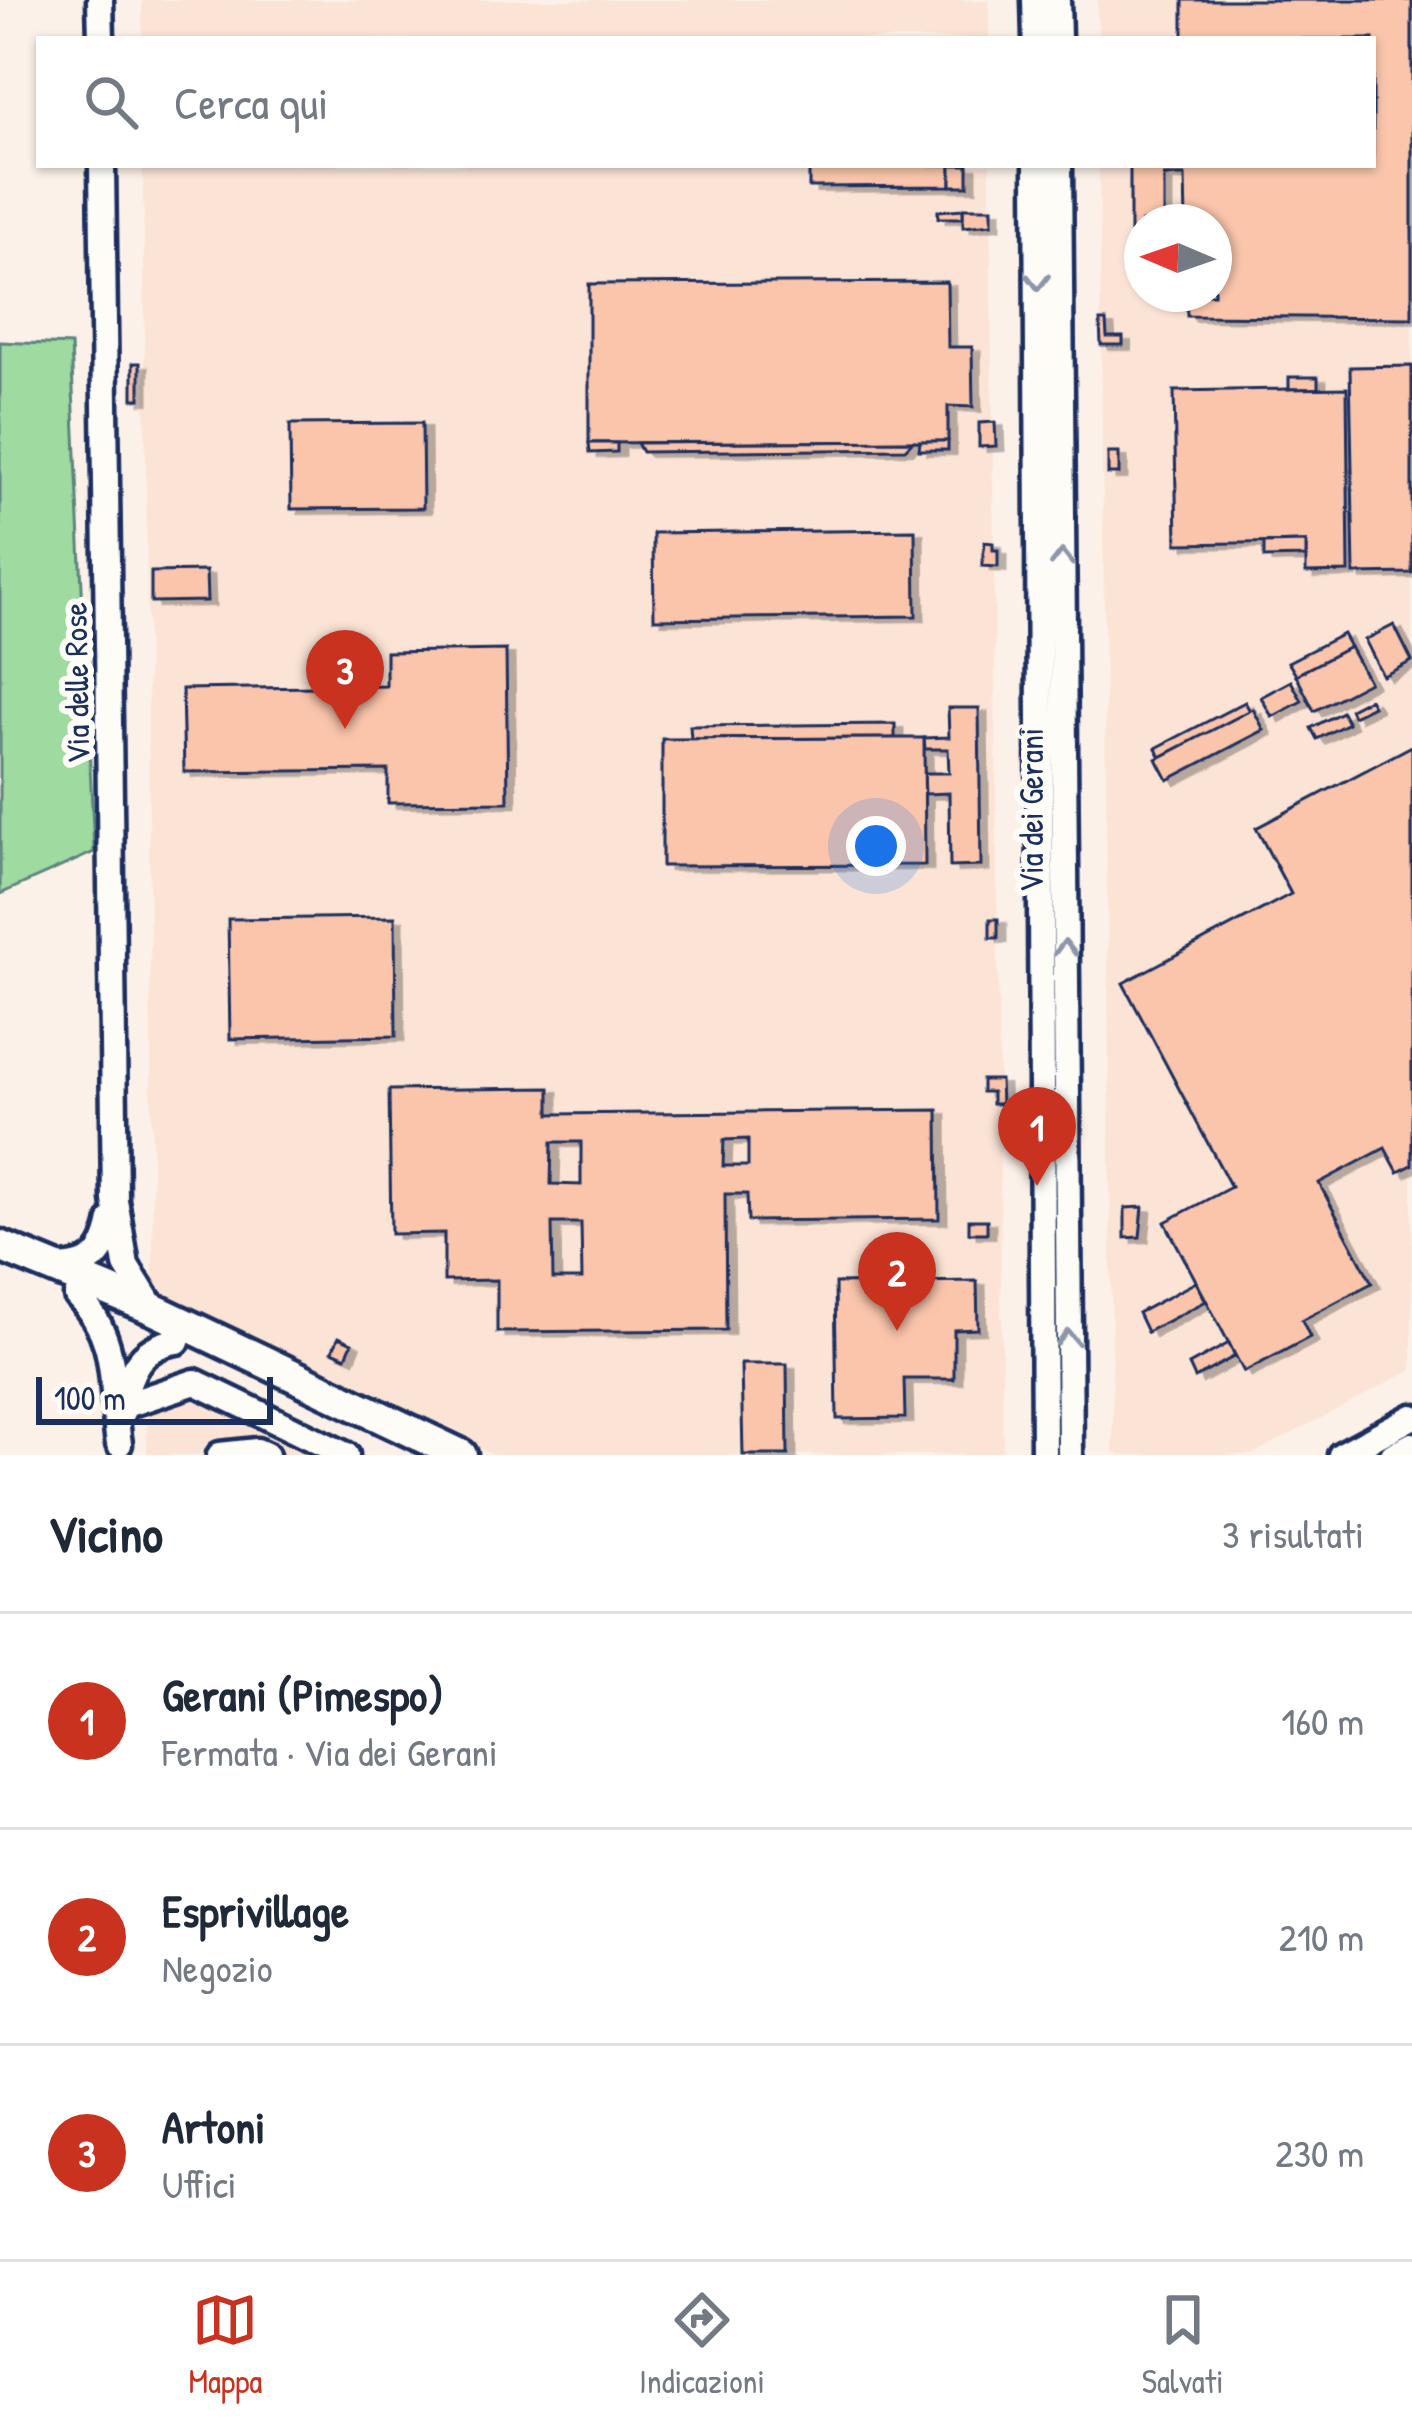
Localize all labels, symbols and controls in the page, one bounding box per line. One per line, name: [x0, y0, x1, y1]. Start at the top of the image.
search box: [36, 36, 1376, 168]
icon: search: [78, 69, 144, 135]
text: Cerca qui: [174, 72, 328, 133]
north arrow: [1124, 204, 1232, 312]
one-way arrow: [1025, 274, 1051, 292]
one-way arrow: [1049, 548, 1075, 566]
street label: Via delle Rose: [53, 602, 99, 764]
pin: 3: [306, 630, 384, 729]
street label: Via dei Gerani: [1009, 728, 1053, 892]
your location: [846, 816, 906, 876]
one-way arrow: [1052, 938, 1078, 956]
pin: 1: [998, 1087, 1076, 1186]
pin: 2: [858, 1232, 936, 1331]
one-way arrow: [1056, 1328, 1082, 1347]
scale bar: [36, 1371, 273, 1424]
text: 100 m: [54, 1376, 126, 1420]
text: Vicino: [48, 1499, 163, 1568]
text: 3 risultati: [1222, 1507, 1364, 1560]
text: Gerani (Pimespo): [162, 1664, 444, 1725]
text: 1: [80, 1694, 94, 1747]
text: 160 m: [1281, 1694, 1364, 1747]
text: Fermata · Via dei Gerani: [162, 1725, 498, 1778]
text: Esprivillage: [162, 1880, 349, 1941]
text: 2: [78, 1910, 96, 1963]
text: 210 m: [1279, 1910, 1364, 1963]
text: Negozio: [162, 1941, 273, 1994]
text: Artoni: [162, 2096, 265, 2157]
text: 3: [78, 2126, 96, 2179]
text: 230 m: [1275, 2126, 1364, 2179]
text: Uffici: [162, 2157, 237, 2210]
tab: Mappa: [188, 2287, 262, 2403]
tab: Indicazioni: [639, 2287, 765, 2403]
tab: Salvati: [1142, 2287, 1224, 2403]

